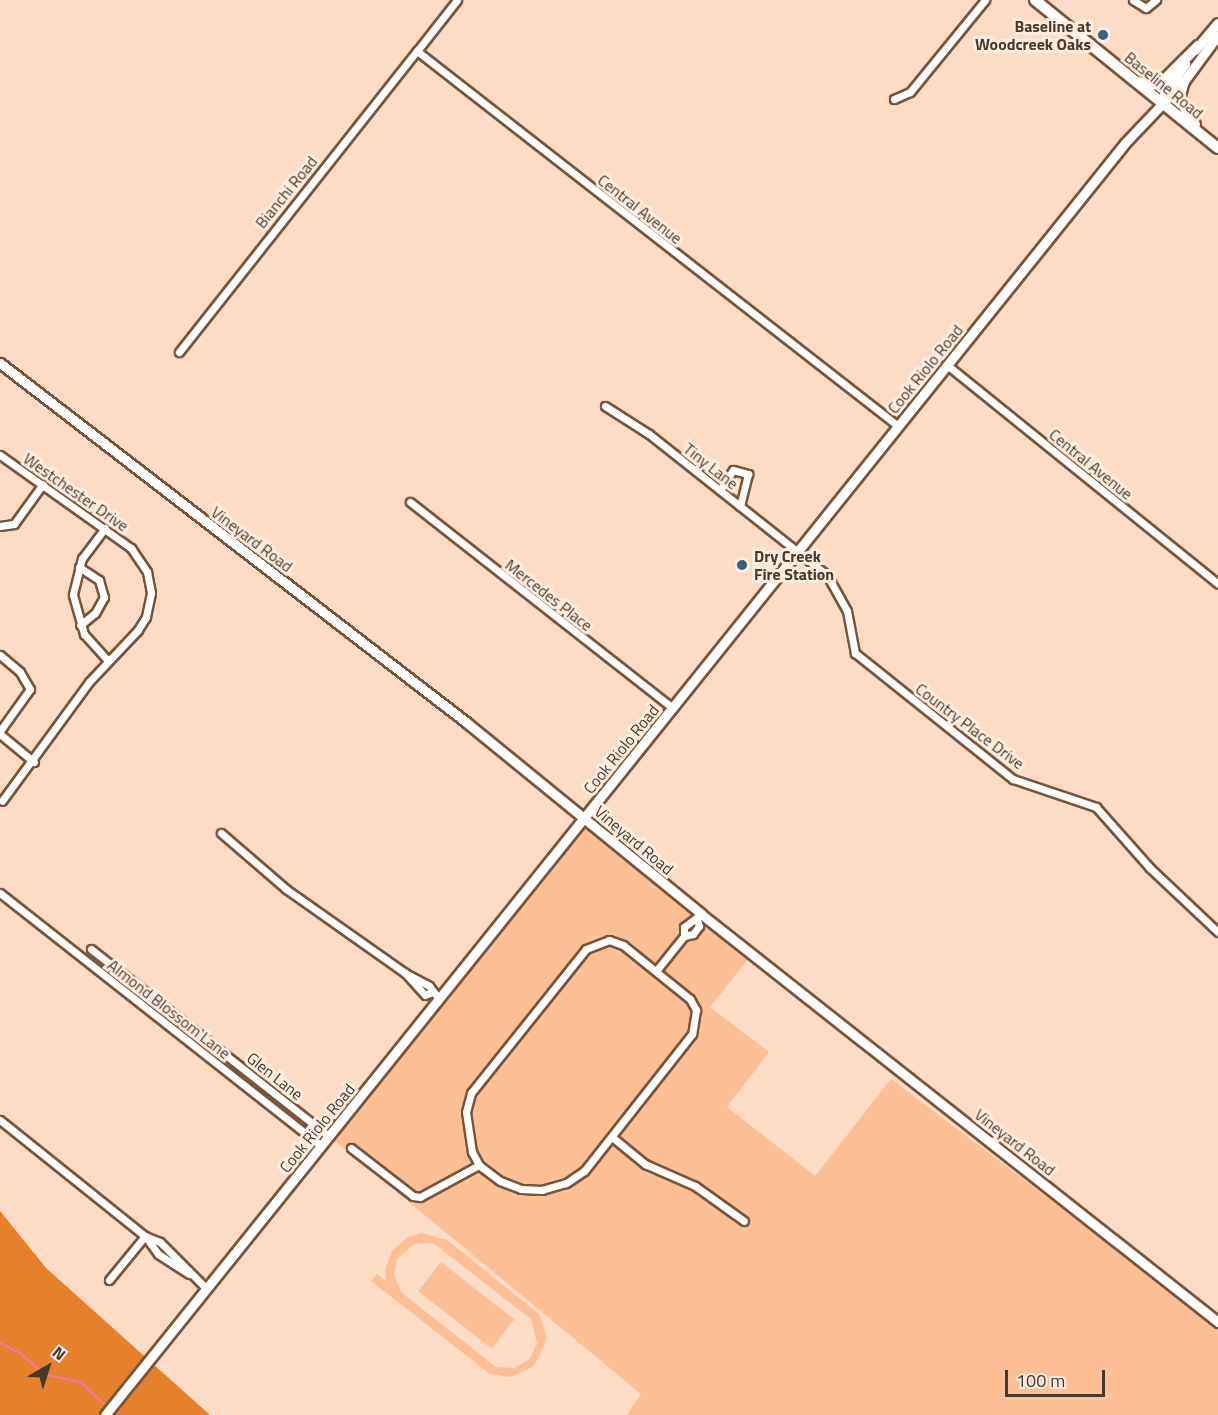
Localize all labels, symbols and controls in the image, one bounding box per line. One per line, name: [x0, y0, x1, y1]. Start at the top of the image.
place label: Baseline at Woodcreek Oaks: [975, 16, 1091, 54]
marker: Baseline at Woodcreek Oaks: [1096, 28, 1110, 42]
street label: Baseline Road: [1121, 48, 1207, 122]
street label: Bianchi Road: [251, 152, 321, 232]
street label: Central Avenue: [594, 170, 686, 248]
street label: Cook Riolo Road: [883, 321, 967, 417]
street label: Central Avenue: [1045, 425, 1137, 503]
street label: Tiny Lane: [680, 439, 742, 493]
street label: Westchester Drive: [20, 449, 132, 535]
street label: Vineyard Road: [208, 502, 296, 576]
place label: Dry Creek Fire Station: [754, 546, 834, 584]
street label: Mercedes Place: [502, 555, 596, 635]
marker: Dry Creek Fire Station: [735, 558, 749, 572]
street label: Country Place Drive: [912, 679, 1028, 773]
street label: Cook Riolo Road: [579, 701, 663, 797]
street label: Vineyard Road: [591, 802, 677, 878]
street label: Almond Blossom Lane: [104, 955, 234, 1063]
street label: Glen Lane: [243, 1048, 307, 1104]
street label: Cook Riolo Road: [275, 1080, 359, 1176]
street label: Vineyard Road: [971, 1105, 1059, 1179]
north arrow: [18, 1337, 78, 1397]
text: N: [47, 1340, 71, 1366]
scale bar: [1008, 1358, 1108, 1396]
text: 100 m: [1016, 1367, 1065, 1394]

